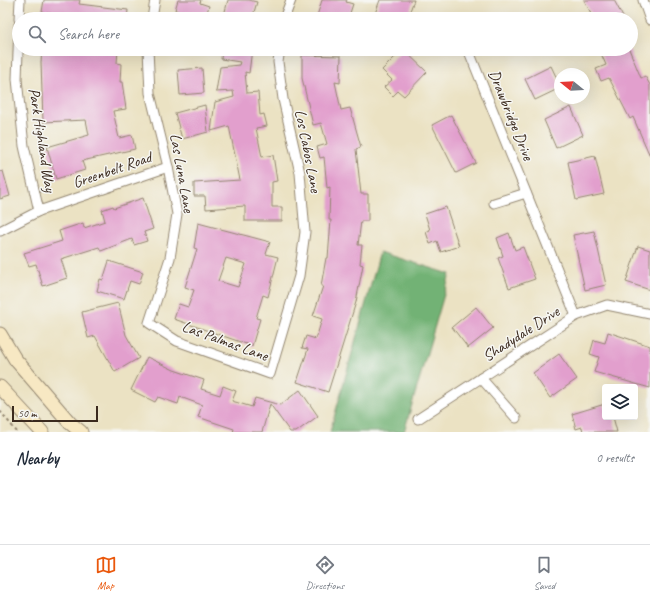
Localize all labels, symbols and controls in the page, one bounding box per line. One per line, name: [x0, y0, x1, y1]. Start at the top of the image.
search box: [12, 12, 638, 56]
icon: search: [26, 23, 48, 45]
text: Search here: [58, 25, 119, 44]
street label: Drawbridge Drive: [484, 67, 539, 165]
north arrow: [554, 68, 590, 104]
street label: Park Highland Way: [24, 87, 60, 195]
street label: Los Cabos Lane: [290, 108, 326, 196]
street label: Las Luna Lane: [165, 132, 199, 216]
street label: Greenbelt Road: [70, 146, 157, 193]
street label: Shadydale Drive: [479, 301, 565, 366]
street label: Las Palmas Lane: [179, 316, 272, 366]
map controls: [602, 384, 638, 420]
button: layers: [602, 384, 638, 420]
scale bar: [12, 404, 98, 423]
text: 50 m: [18, 406, 37, 420]
text: Nearby: [16, 448, 59, 469]
text: 0 results: [596, 450, 634, 466]
tab: Map: [95, 554, 117, 592]
tab: Directions: [306, 554, 344, 592]
tab: Saved: [533, 554, 555, 592]

